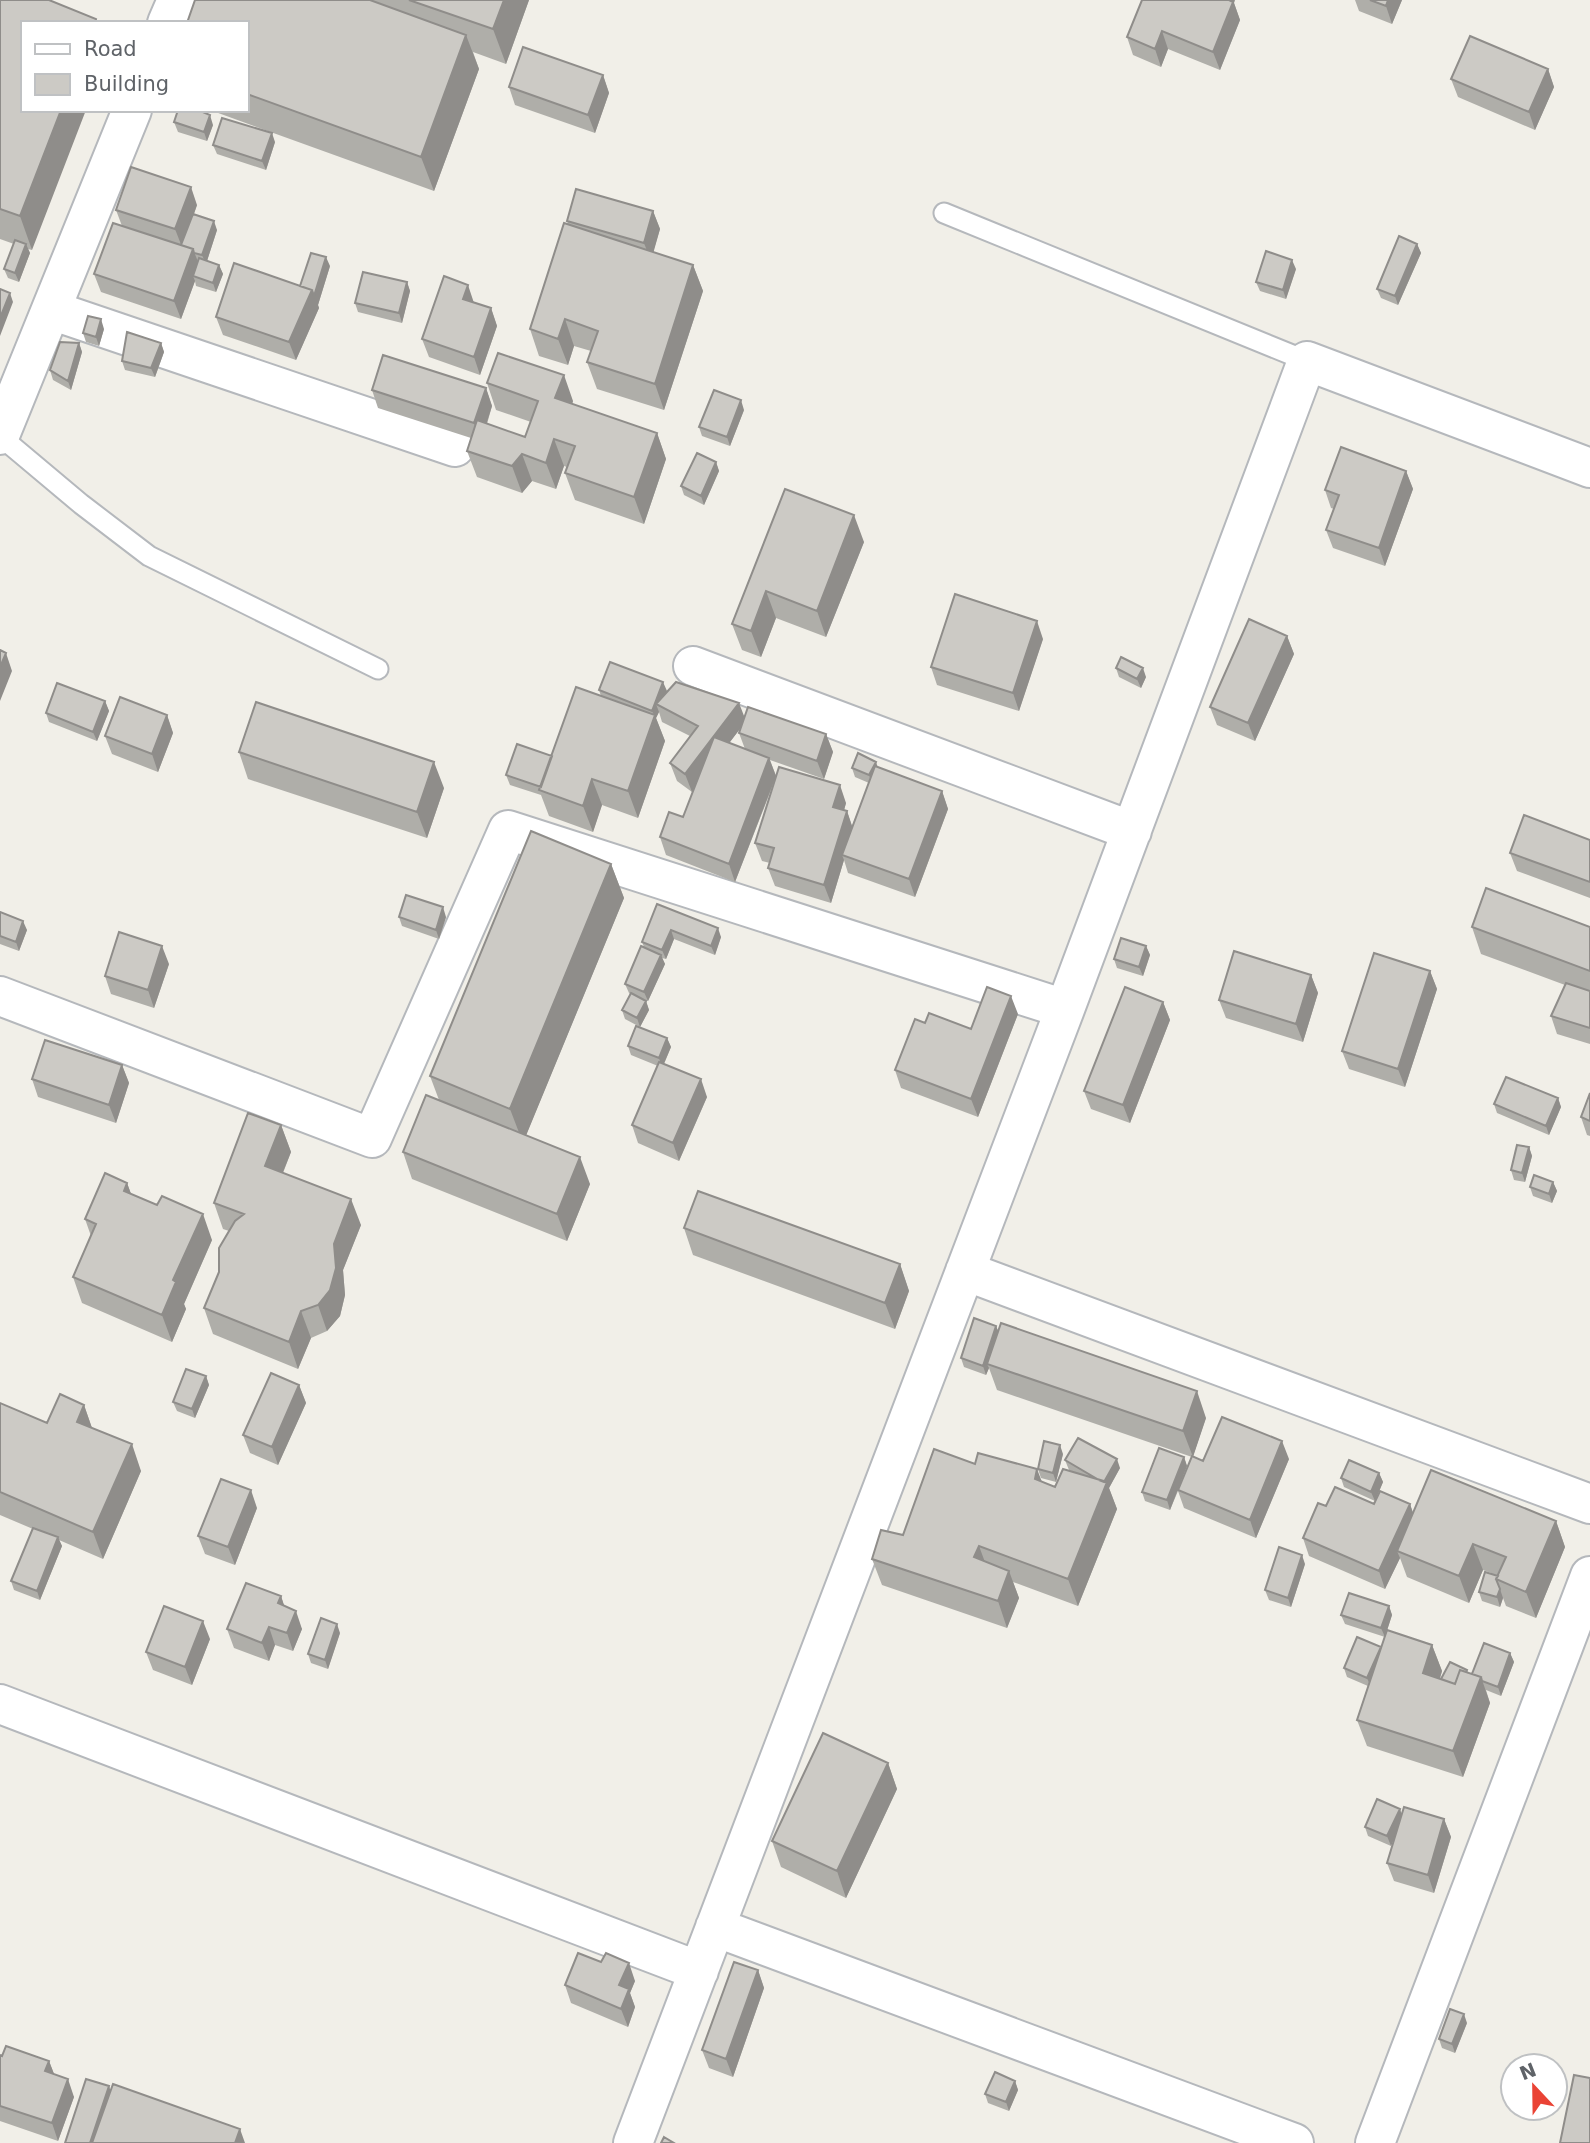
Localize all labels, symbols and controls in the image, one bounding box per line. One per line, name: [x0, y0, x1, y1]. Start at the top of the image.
legend: [21, 21, 248, 112]
text: Road: [84, 37, 137, 61]
text: Building: [84, 72, 169, 96]
north arrow: [1499, 2052, 1569, 2122]
text: N: [1516, 2058, 1539, 2084]

